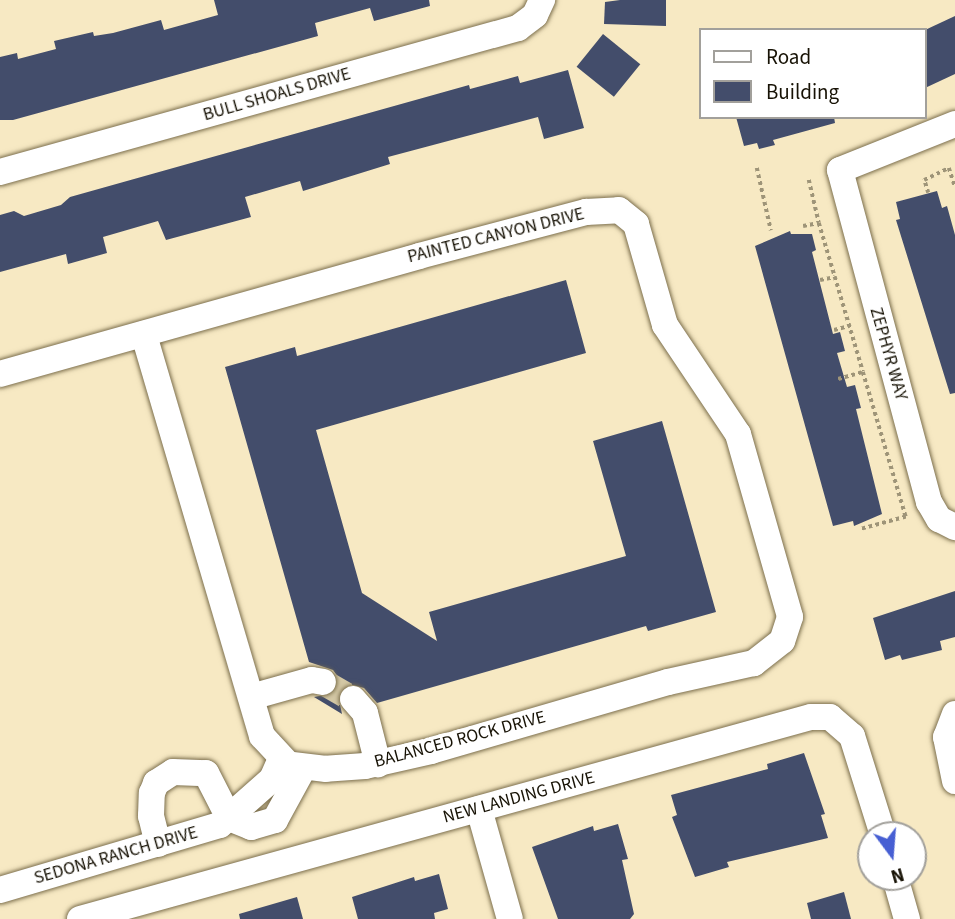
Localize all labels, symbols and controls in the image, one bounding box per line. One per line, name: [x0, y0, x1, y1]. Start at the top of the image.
legend: [699, 28, 927, 119]
text: Road: [766, 42, 811, 72]
street label: BULL SHOALS DRIVE: [201, 64, 353, 126]
text: Building: [766, 77, 839, 107]
street label: PAINTED CANYON DRIVE: [405, 204, 587, 268]
street label: ZEPHYR WAY: [864, 305, 912, 403]
street label: BALANCED ROCK DRIVE: [372, 707, 548, 773]
street label: NEW LANDING DRIVE: [441, 767, 597, 829]
north arrow: [857, 821, 927, 891]
street label: SEDONA RANCH DRIVE: [32, 822, 200, 890]
text: N: [888, 860, 907, 889]

